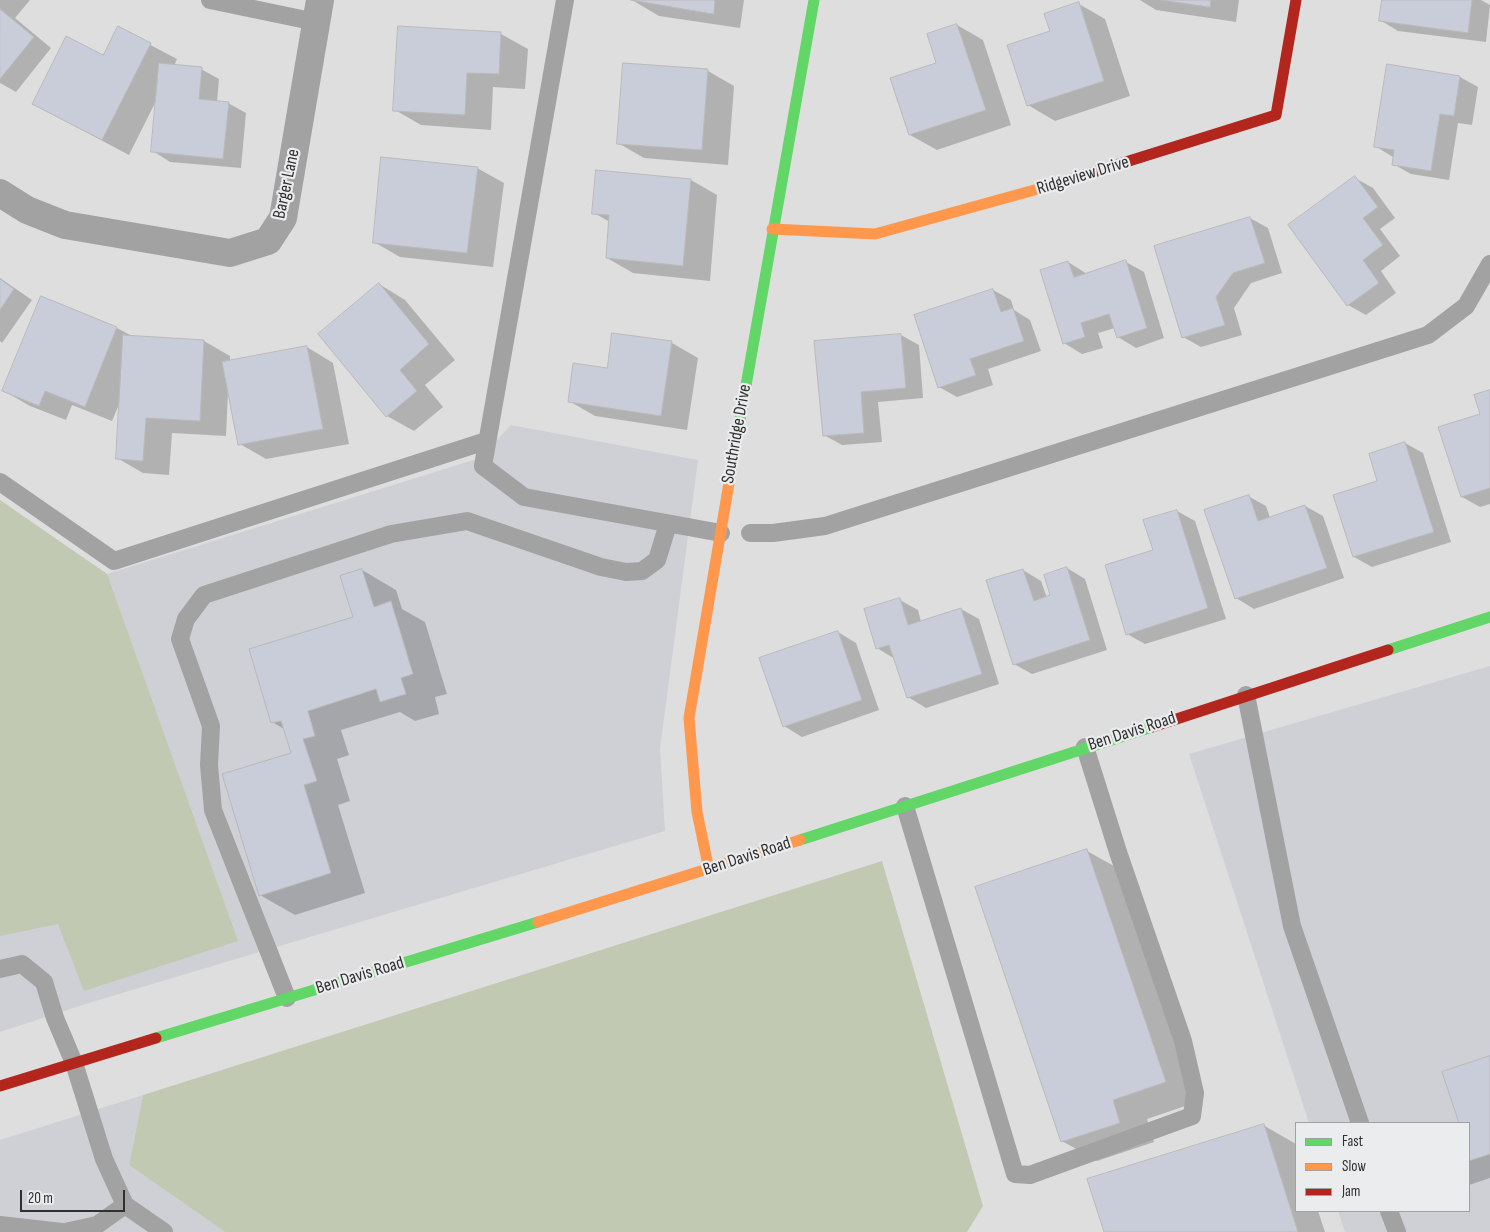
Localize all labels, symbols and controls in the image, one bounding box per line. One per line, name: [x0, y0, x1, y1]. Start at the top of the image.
street label: Barger Lane: [269, 147, 305, 221]
street label: Ridgeview Drive: [1034, 152, 1132, 200]
street label: Southridge Drive: [718, 383, 756, 485]
street label: Ben Davis Road: [1085, 708, 1179, 756]
street label: Ben Davis Road: [700, 833, 794, 881]
street label: Ben Davis Road: [313, 952, 407, 1000]
legend: [1295, 1122, 1470, 1212]
text: Fast: [1342, 1132, 1363, 1151]
text: Slow: [1342, 1157, 1366, 1176]
scale bar: [22, 1180, 128, 1212]
text: Jam: [1342, 1182, 1360, 1201]
text: 20 m: [28, 1189, 53, 1208]

